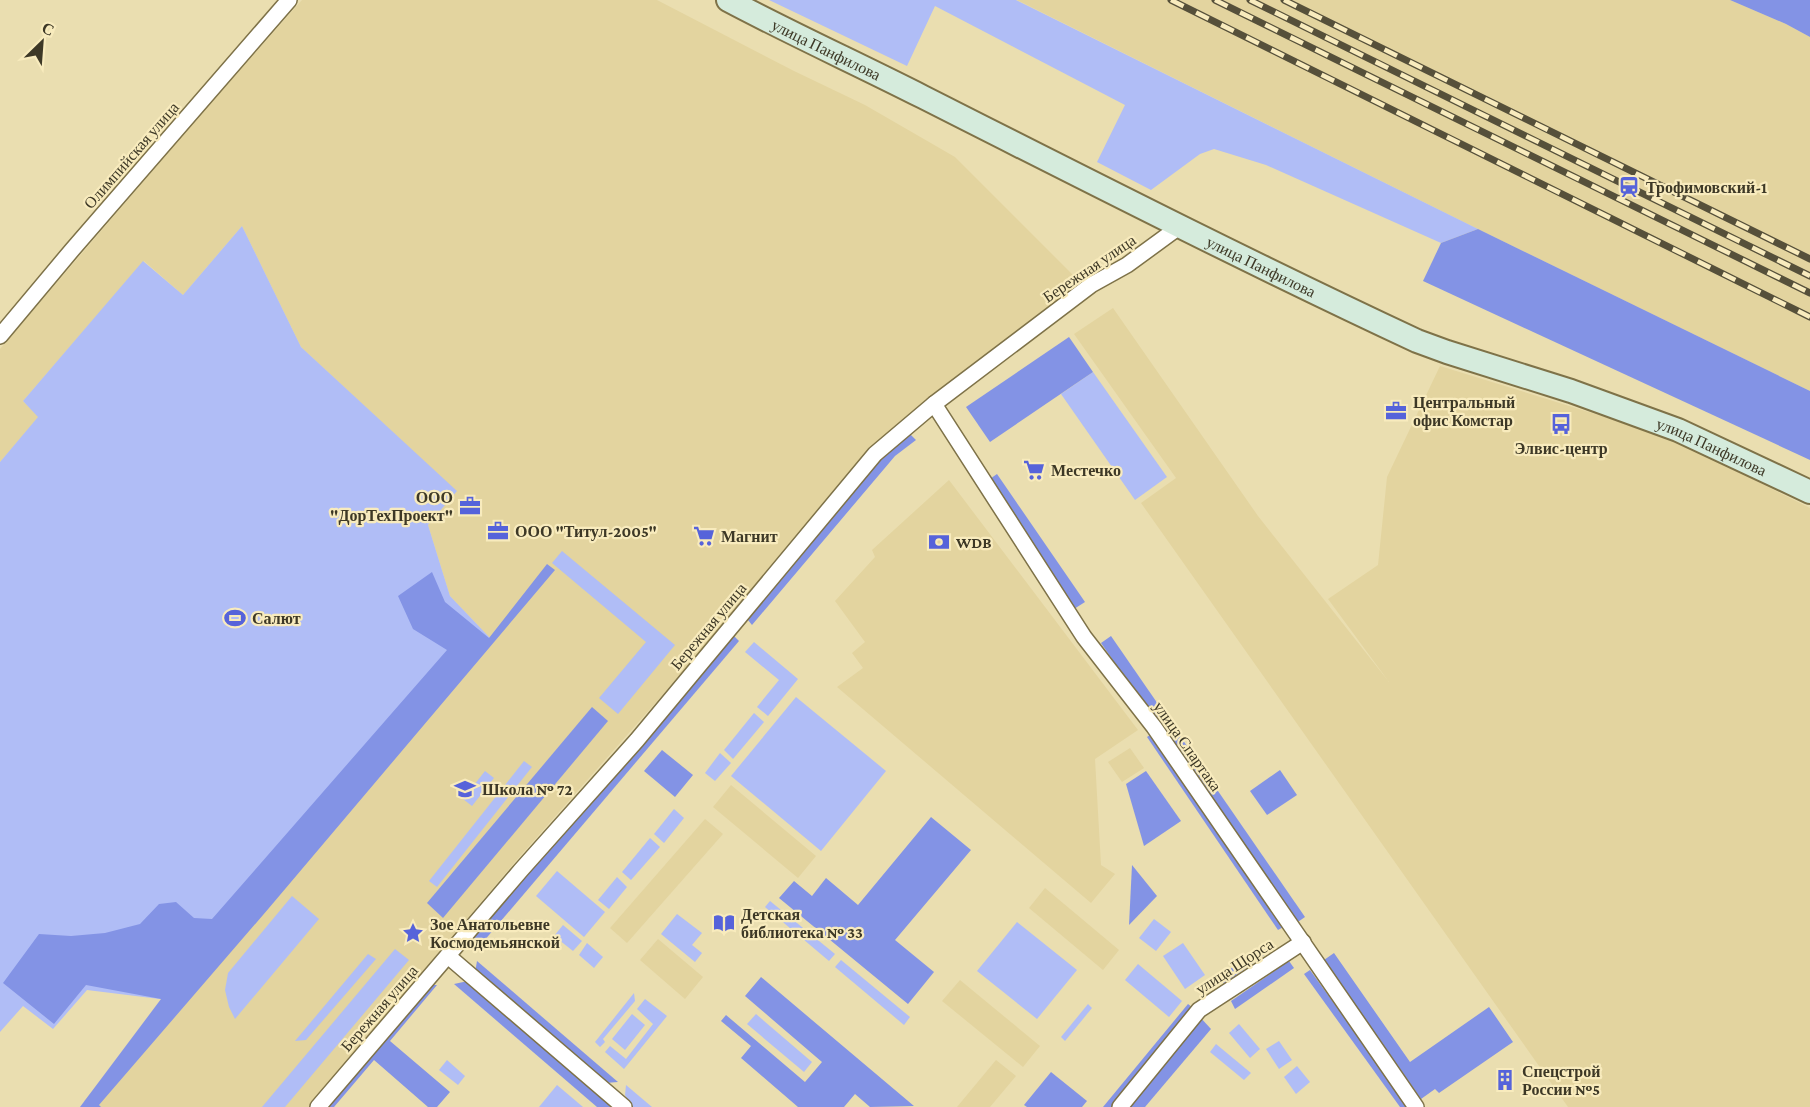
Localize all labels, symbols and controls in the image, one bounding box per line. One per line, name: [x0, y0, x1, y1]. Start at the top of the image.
north arrow: [12, 12, 72, 72]
street label: улица Панфилова: [768, 16, 883, 84]
text: С: [39, 19, 57, 39]
street label: Олимпийская улица: [81, 99, 183, 213]
station icon: Трофимовский-1: [1617, 175, 1641, 199]
place label: Трофимовский-1: [1646, 179, 1767, 197]
street label: Бережная улица: [1040, 231, 1139, 306]
street label: улица Панфилова: [1203, 233, 1318, 301]
place label: Центральный офис Комстар: [1413, 394, 1515, 430]
office icon: Центральный офис Комстар: [1384, 399, 1408, 423]
bus stop icon: Элвис-центр: [1549, 412, 1573, 436]
street label: улица Панфилова: [1654, 415, 1769, 479]
place label: Элвис-центр: [1514, 440, 1608, 458]
supermarket icon: Местечко: [1022, 458, 1046, 482]
place label: Местечко: [1051, 462, 1121, 479]
place label: ООО "ДорТехПроект": [330, 489, 453, 525]
office icon: ООО "ДорТехПроект": [458, 494, 482, 518]
office icon: ООО "Титул-2005": [486, 519, 510, 543]
place label: ООО "Титул-2005": [515, 523, 657, 541]
supermarket icon: Магнит: [692, 524, 716, 548]
place label: Магнит: [721, 528, 778, 545]
bank icon: WDB: [927, 530, 951, 554]
place label: WDB: [955, 534, 992, 551]
street label: Бережная улица: [667, 579, 750, 674]
sports icon: Салют: [223, 606, 247, 630]
place label: Салют: [252, 610, 301, 627]
street label: улица Спартака: [1150, 698, 1225, 795]
school or university icon: Школа № 72: [453, 777, 477, 801]
place label: Школа № 72: [482, 781, 573, 798]
place label: Детская библиотека № 33: [741, 906, 863, 941]
library icon: Детская библиотека № 33: [712, 911, 736, 935]
place label: Зое Анатольевне Космодемьянской: [430, 916, 560, 951]
place icon: Зое Анатольевне Космодемьянской: [401, 921, 425, 945]
street label: улица Щорса: [1192, 935, 1277, 999]
street label: Бережная улица: [338, 962, 422, 1055]
place label: Спецстрой России №5: [1522, 1063, 1600, 1098]
building icon: Спецстрой России №5: [1493, 1068, 1517, 1092]

